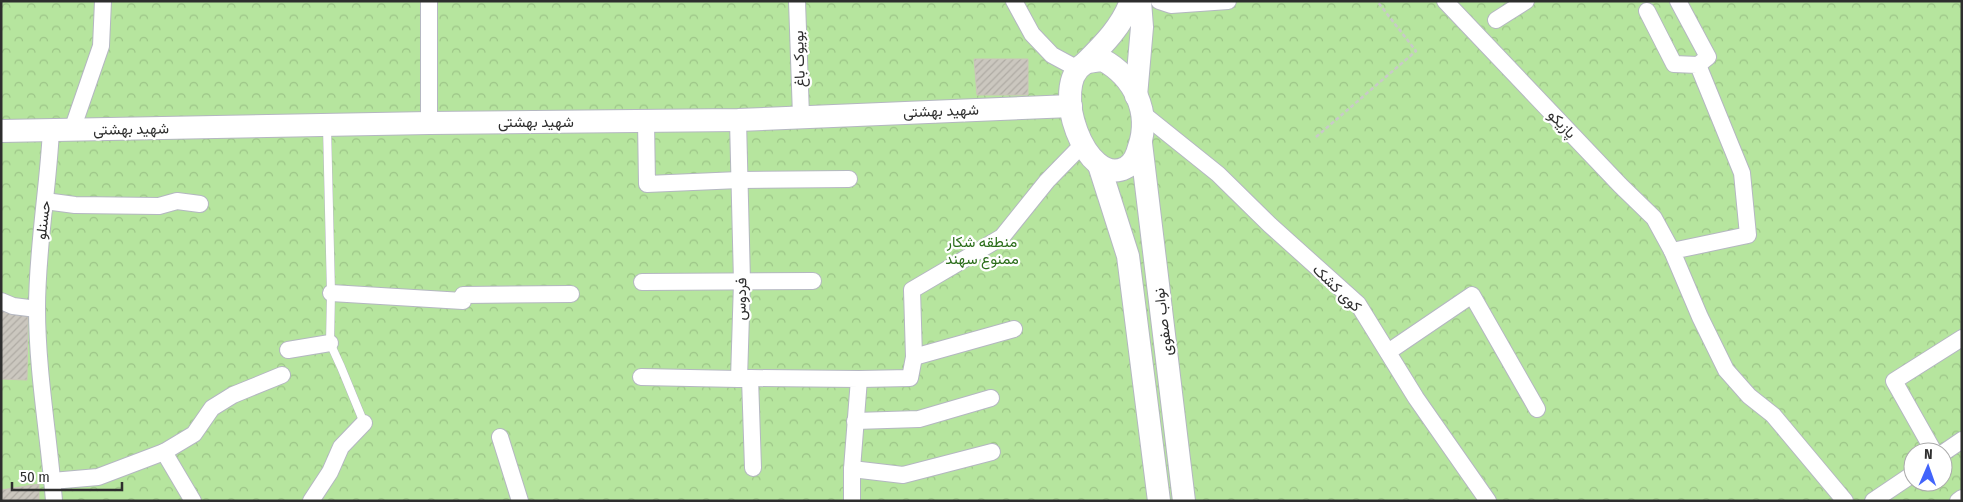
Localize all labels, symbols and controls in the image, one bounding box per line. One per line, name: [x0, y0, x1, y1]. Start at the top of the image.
street label: بویوک باغ: [789, 30, 811, 88]
street label: شهید بهشتی: [903, 101, 979, 122]
street label: پازیکو: [1543, 106, 1580, 143]
street label: شهید بهشتی: [498, 113, 574, 132]
street label: شهید بهشتی: [93, 119, 169, 140]
street label: حسنلو: [32, 199, 54, 241]
park label: منطقه شکار ممنوع سهند: [945, 233, 1019, 270]
street label: کوی کشک: [1308, 260, 1365, 317]
street label: فردوس: [732, 277, 751, 321]
street label: نواب صفوی: [1150, 287, 1177, 357]
north arrow: [1903, 442, 1953, 492]
text: N: [1924, 446, 1933, 463]
scale bar: [12, 460, 122, 492]
text: 50 m: [20, 468, 50, 486]

